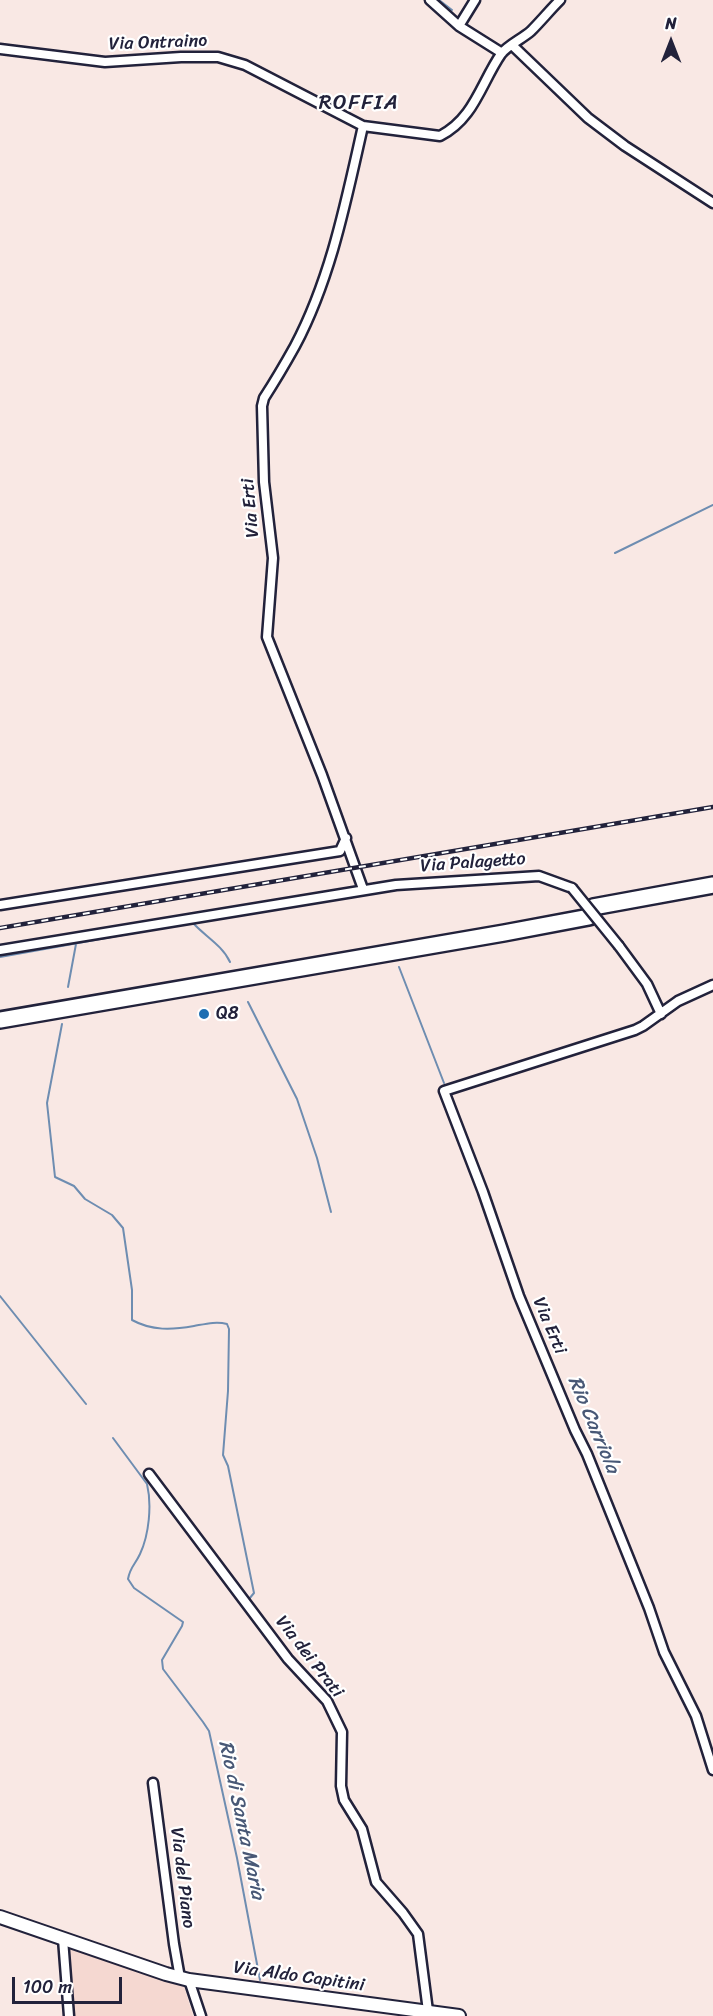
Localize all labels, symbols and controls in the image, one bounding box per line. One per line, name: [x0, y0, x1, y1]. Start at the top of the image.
text: N: [665, 9, 677, 38]
north arrow: [641, 12, 701, 72]
street label: Via Ontraino: [108, 30, 208, 56]
district label: ROFFIA: [320, 91, 398, 117]
street label: Via Erti: [238, 477, 264, 539]
street label: Via Palagetto: [420, 849, 526, 877]
place label: Q8: [216, 1003, 239, 1025]
marker: Q8: [197, 1007, 211, 1021]
street label: Via Erti: [527, 1294, 571, 1358]
water label: Rio Carriola: [562, 1373, 624, 1477]
street label: Via dei Prati: [270, 1612, 348, 1702]
water label: Rio di Santa Maria: [212, 1738, 270, 1902]
street label: Via del Piano: [165, 1826, 199, 1930]
street label: Via Aldo Capitini: [232, 1957, 366, 1997]
scale bar: [15, 1965, 124, 2003]
text: 100 m: [23, 1971, 72, 2003]

